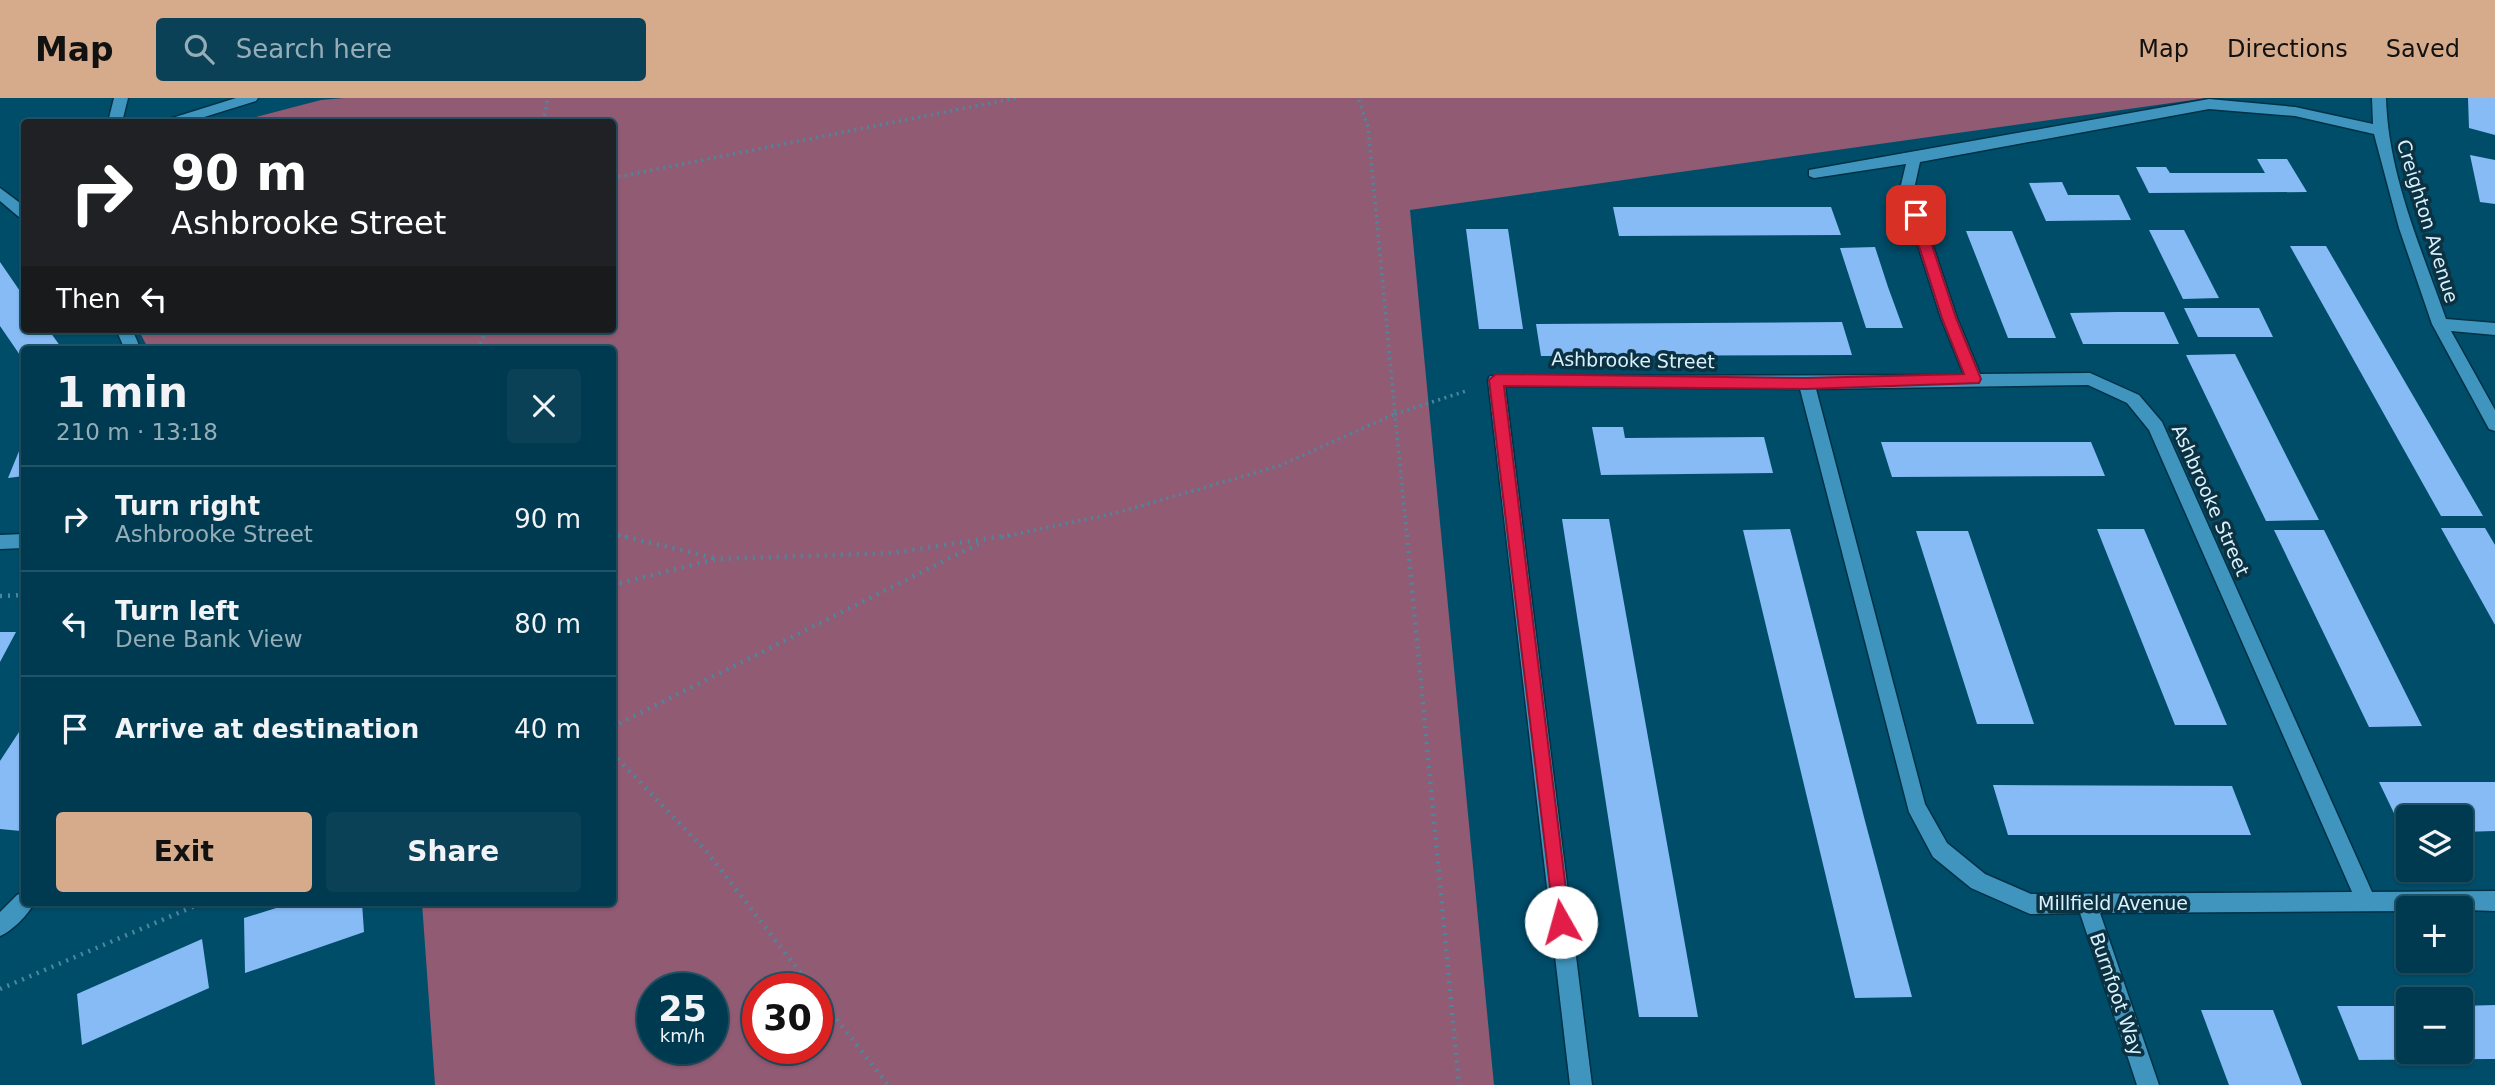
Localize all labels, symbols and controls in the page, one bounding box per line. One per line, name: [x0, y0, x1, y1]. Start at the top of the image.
search box: [156, 18, 646, 81]
text: Map: [35, 30, 114, 69]
icon: search: [180, 30, 218, 68]
text: Search here: [236, 34, 392, 64]
text: Map: [2138, 35, 2189, 63]
text: Directions: [2227, 35, 2348, 63]
text: Saved: [2386, 35, 2460, 63]
street label: Creighton Avenue: [2393, 137, 2463, 305]
text: 90 m: [171, 145, 307, 202]
icon: right: [56, 147, 147, 238]
pin: [1886, 185, 1946, 245]
icon: arrive: [1897, 196, 1935, 234]
text: Ashbrooke Street: [171, 204, 446, 242]
icon: left: [135, 280, 173, 318]
text: Then: [56, 284, 121, 314]
street label: Ashbrooke Street: [1551, 348, 1715, 372]
text: 1 min: [56, 368, 188, 417]
button: close: [507, 369, 581, 443]
text: 210 m · 13:18: [56, 419, 218, 445]
street label: Ashbrooke Street: [2168, 421, 2254, 579]
text: Turn right: [115, 491, 260, 521]
icon: right: [56, 500, 94, 538]
text: 90 m: [514, 504, 581, 534]
text: Ashbrooke Street: [115, 521, 313, 547]
text: Turn left: [115, 596, 239, 626]
icon: left: [56, 605, 94, 643]
text: 80 m: [514, 609, 581, 639]
text: Dene Bank View: [115, 626, 303, 652]
icon: arrive: [56, 710, 94, 748]
text: Arrive at destination: [115, 714, 419, 744]
text: 40 m: [514, 714, 581, 744]
map controls: [2396, 805, 2473, 1064]
button: layers: [2396, 805, 2473, 882]
button: Exit: [56, 812, 312, 892]
button: Share: [326, 812, 581, 892]
position arrow: [1524, 885, 1598, 959]
street label: Millfield Avenue: [2038, 892, 2188, 914]
button: +: [2396, 896, 2473, 973]
street label: Burnfoot Way: [2086, 930, 2148, 1058]
speed limit sign: 30: [742, 973, 833, 1064]
button: −: [2396, 987, 2473, 1064]
text: 25: [658, 989, 707, 1029]
text: km/h: [660, 1025, 705, 1046]

